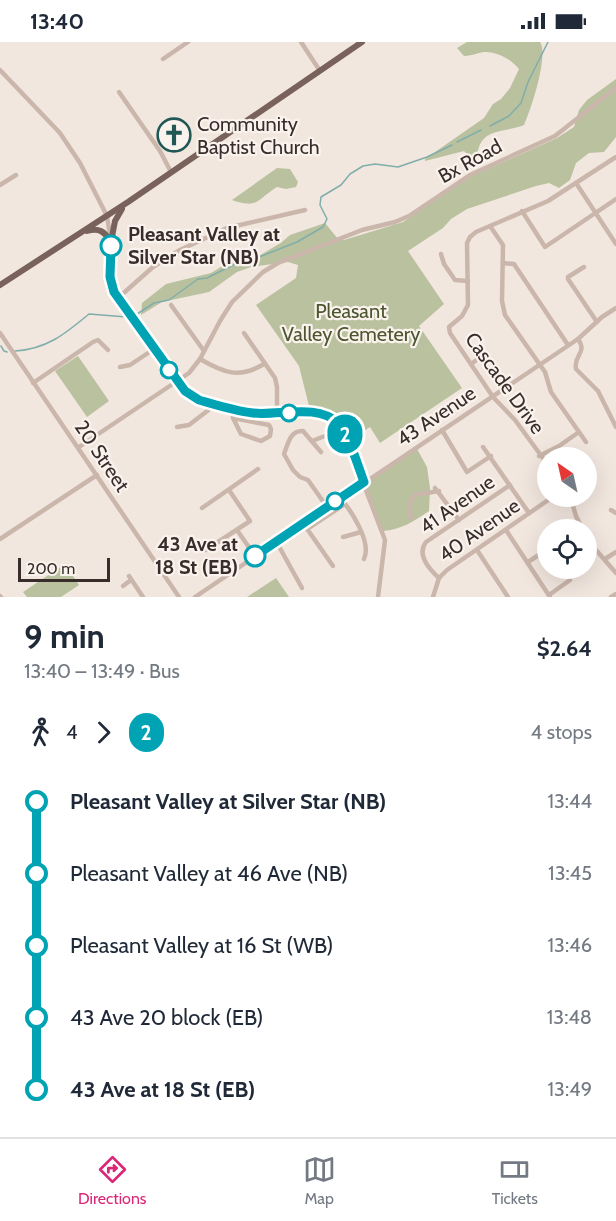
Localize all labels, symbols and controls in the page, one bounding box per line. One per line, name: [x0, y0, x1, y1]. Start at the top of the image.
text: 13:40: [30, 8, 84, 35]
place label: Community Baptist Church: [197, 112, 320, 159]
church icon: Community Baptist Church: [156, 117, 192, 153]
street label: Bx Road: [434, 134, 506, 188]
place label: Pleasant Valley at Silver Star (NB): [128, 222, 280, 269]
marker: Pleasant Valley at Silver Star (NB): [100, 235, 122, 257]
park label: Pleasant Valley Cemetery: [282, 299, 420, 346]
street label: Cascade Drive: [460, 328, 550, 438]
unlabelled marker: [160, 361, 178, 379]
street label: 43 Avenue: [392, 381, 480, 451]
unlabelled marker: [280, 404, 298, 422]
line badge: 2: [326, 414, 364, 454]
street label: 20 Street: [70, 416, 135, 496]
text: 2: [339, 422, 351, 447]
north arrow: [537, 447, 597, 507]
map controls: [537, 447, 597, 579]
street label: 41 Avenue: [415, 470, 499, 538]
unlabelled marker: [326, 492, 344, 510]
street label: 40 Avenue: [434, 493, 524, 567]
button: locate: [537, 519, 597, 579]
place label: 43 Ave at 18 St (EB): [155, 532, 238, 579]
marker: 43 Ave at 18 St (EB): [244, 545, 266, 567]
scale bar: [18, 555, 110, 582]
text: 200 m: [27, 559, 75, 578]
text: 9 min: [24, 616, 105, 656]
text: $2.64: [537, 635, 592, 662]
text: 13:40 – 13:49 · Bus: [24, 659, 180, 683]
icon: walk: [24, 716, 57, 749]
icon: forward: [87, 716, 120, 749]
text: 4: [66, 720, 78, 744]
text: 2: [141, 720, 152, 745]
text: 4 stops: [531, 720, 592, 744]
text: Pleasant Valley at Silver Star (NB): [70, 788, 386, 815]
text: 13:44: [547, 789, 592, 813]
text: Pleasant Valley at 46 Ave (NB): [70, 860, 348, 887]
text: 13:45: [548, 861, 592, 885]
text: Pleasant Valley at 16 St (WB): [70, 932, 334, 959]
text: 13:46: [548, 933, 592, 957]
text: 43 Ave 20 block (EB): [70, 1004, 263, 1031]
text: 13:48: [547, 1005, 592, 1029]
text: 43 Ave at 18 St (EB): [70, 1076, 255, 1103]
text: 13:49: [548, 1077, 592, 1101]
tab: Directions: [78, 1153, 146, 1208]
tab: Map: [303, 1153, 336, 1208]
tab: Tickets: [492, 1153, 538, 1208]

